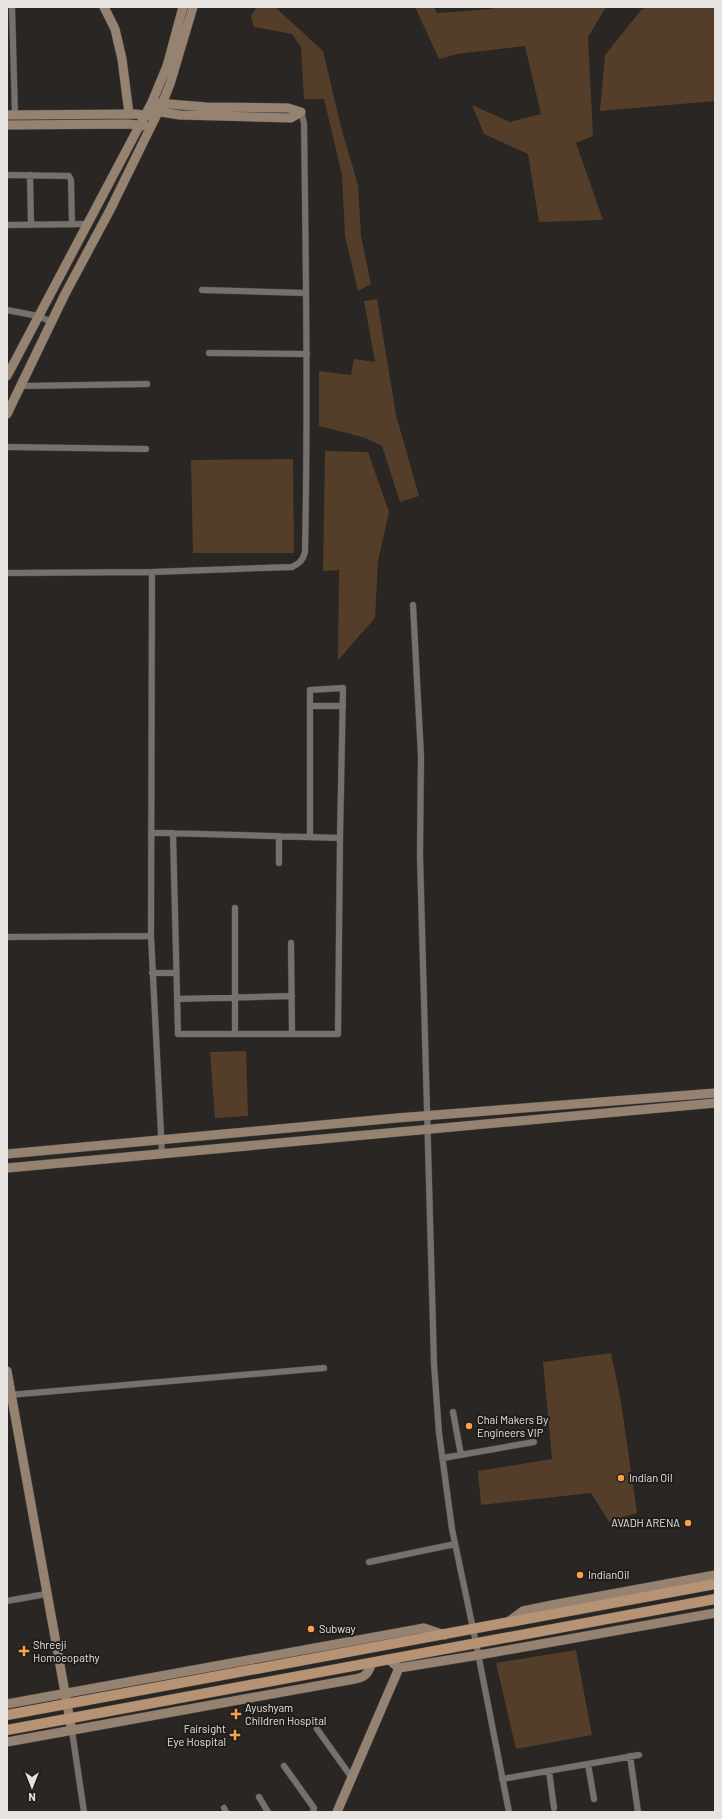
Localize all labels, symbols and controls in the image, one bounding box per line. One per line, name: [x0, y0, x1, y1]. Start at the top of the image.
place label: Chai Makers By Engineers VIP: [477, 1413, 548, 1439]
marker: Chai Makers By Engineers VIP: [464, 1421, 474, 1431]
place label: Indian Oil: [629, 1471, 672, 1484]
marker: Indian Oil: [616, 1473, 626, 1483]
place label: AVADH ARENA: [611, 1516, 680, 1529]
marker: AVADH ARENA: [683, 1518, 693, 1528]
place label: IndianOil: [588, 1568, 629, 1581]
marker: IndianOil: [575, 1570, 585, 1580]
place label: Subway: [319, 1622, 356, 1635]
marker: Subway: [306, 1624, 316, 1634]
place label: Shreeji Homoeopathy: [33, 1638, 100, 1664]
marker: Shreeji Homoeopathy: [18, 1645, 30, 1657]
place label: Ayushyam Children Hospital: [245, 1701, 326, 1727]
marker: Ayushyam Children Hospital: [230, 1708, 242, 1720]
place label: Fairsight Eye Hospital: [167, 1722, 226, 1748]
marker: Fairsight Eye Hospital: [229, 1729, 241, 1741]
north arrow: [12, 1767, 52, 1807]
text: N: [28, 1791, 36, 1804]

